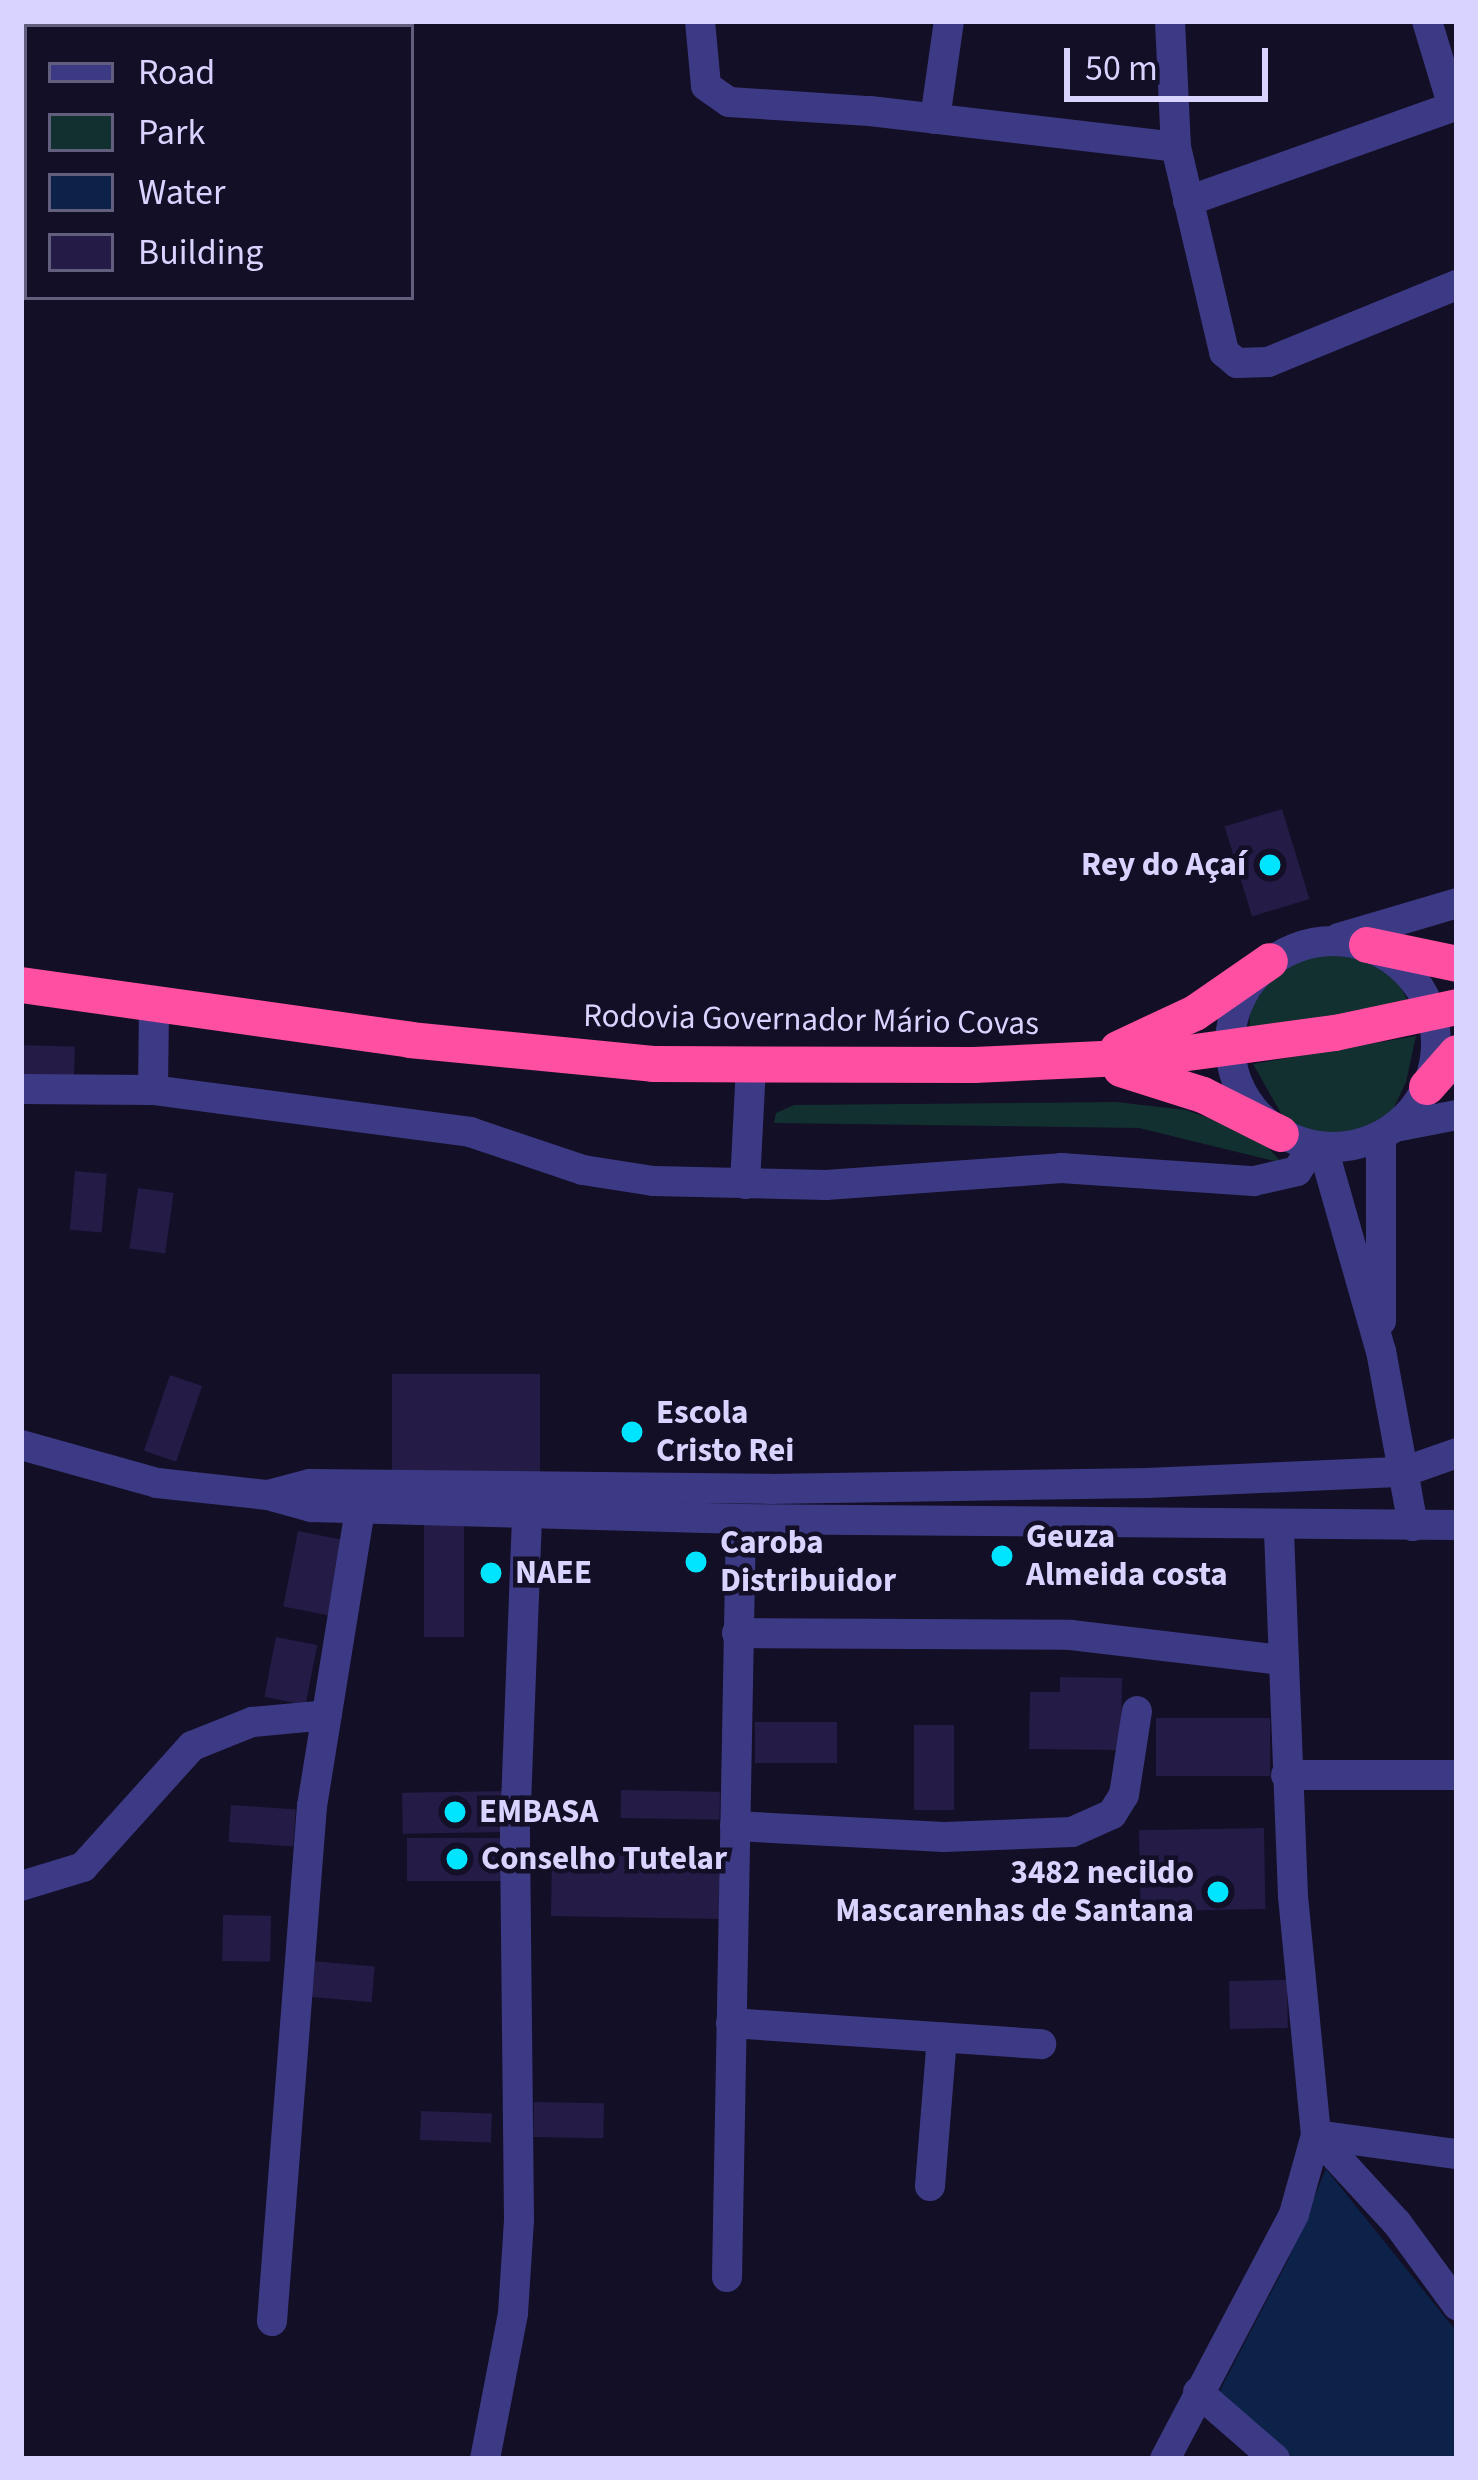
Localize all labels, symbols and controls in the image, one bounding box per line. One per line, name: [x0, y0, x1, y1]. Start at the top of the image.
legend: [24, 24, 414, 300]
scale bar: [1070, 24, 1274, 98]
text: 50 m: [1085, 43, 1158, 94]
text: Road: [138, 47, 215, 98]
text: Park: [138, 107, 205, 158]
text: Water: [138, 167, 225, 218]
text: Building: [138, 227, 263, 278]
place label: Rey do Açaí: [1081, 845, 1246, 885]
marker: Rey do Açaí: [1257, 852, 1283, 878]
street label: Rodovia Governador Mário Covas: [583, 996, 1039, 1044]
place label: Escola Cristo Rei: [656, 1393, 794, 1471]
marker: Escola Cristo Rei: [619, 1419, 645, 1445]
place label: Geuza Almeida costa: [1026, 1517, 1228, 1595]
place label: Caroba Distribuidor: [720, 1523, 896, 1601]
marker: Geuza Almeida costa: [989, 1543, 1015, 1569]
marker: Caroba Distribuidor: [683, 1549, 709, 1575]
place label: NAEE: [515, 1553, 592, 1593]
marker: NAEE: [478, 1560, 504, 1586]
place label: EMBASA: [479, 1792, 598, 1832]
marker: EMBASA: [442, 1799, 468, 1825]
place label: Conselho Tutelar: [481, 1839, 727, 1879]
marker: Conselho Tutelar: [444, 1846, 470, 1872]
place label: 3482 necildo Mascarenhas de Santana: [835, 1853, 1194, 1931]
marker: 3482 necildo Mascarenhas de Santana: [1205, 1879, 1231, 1905]

